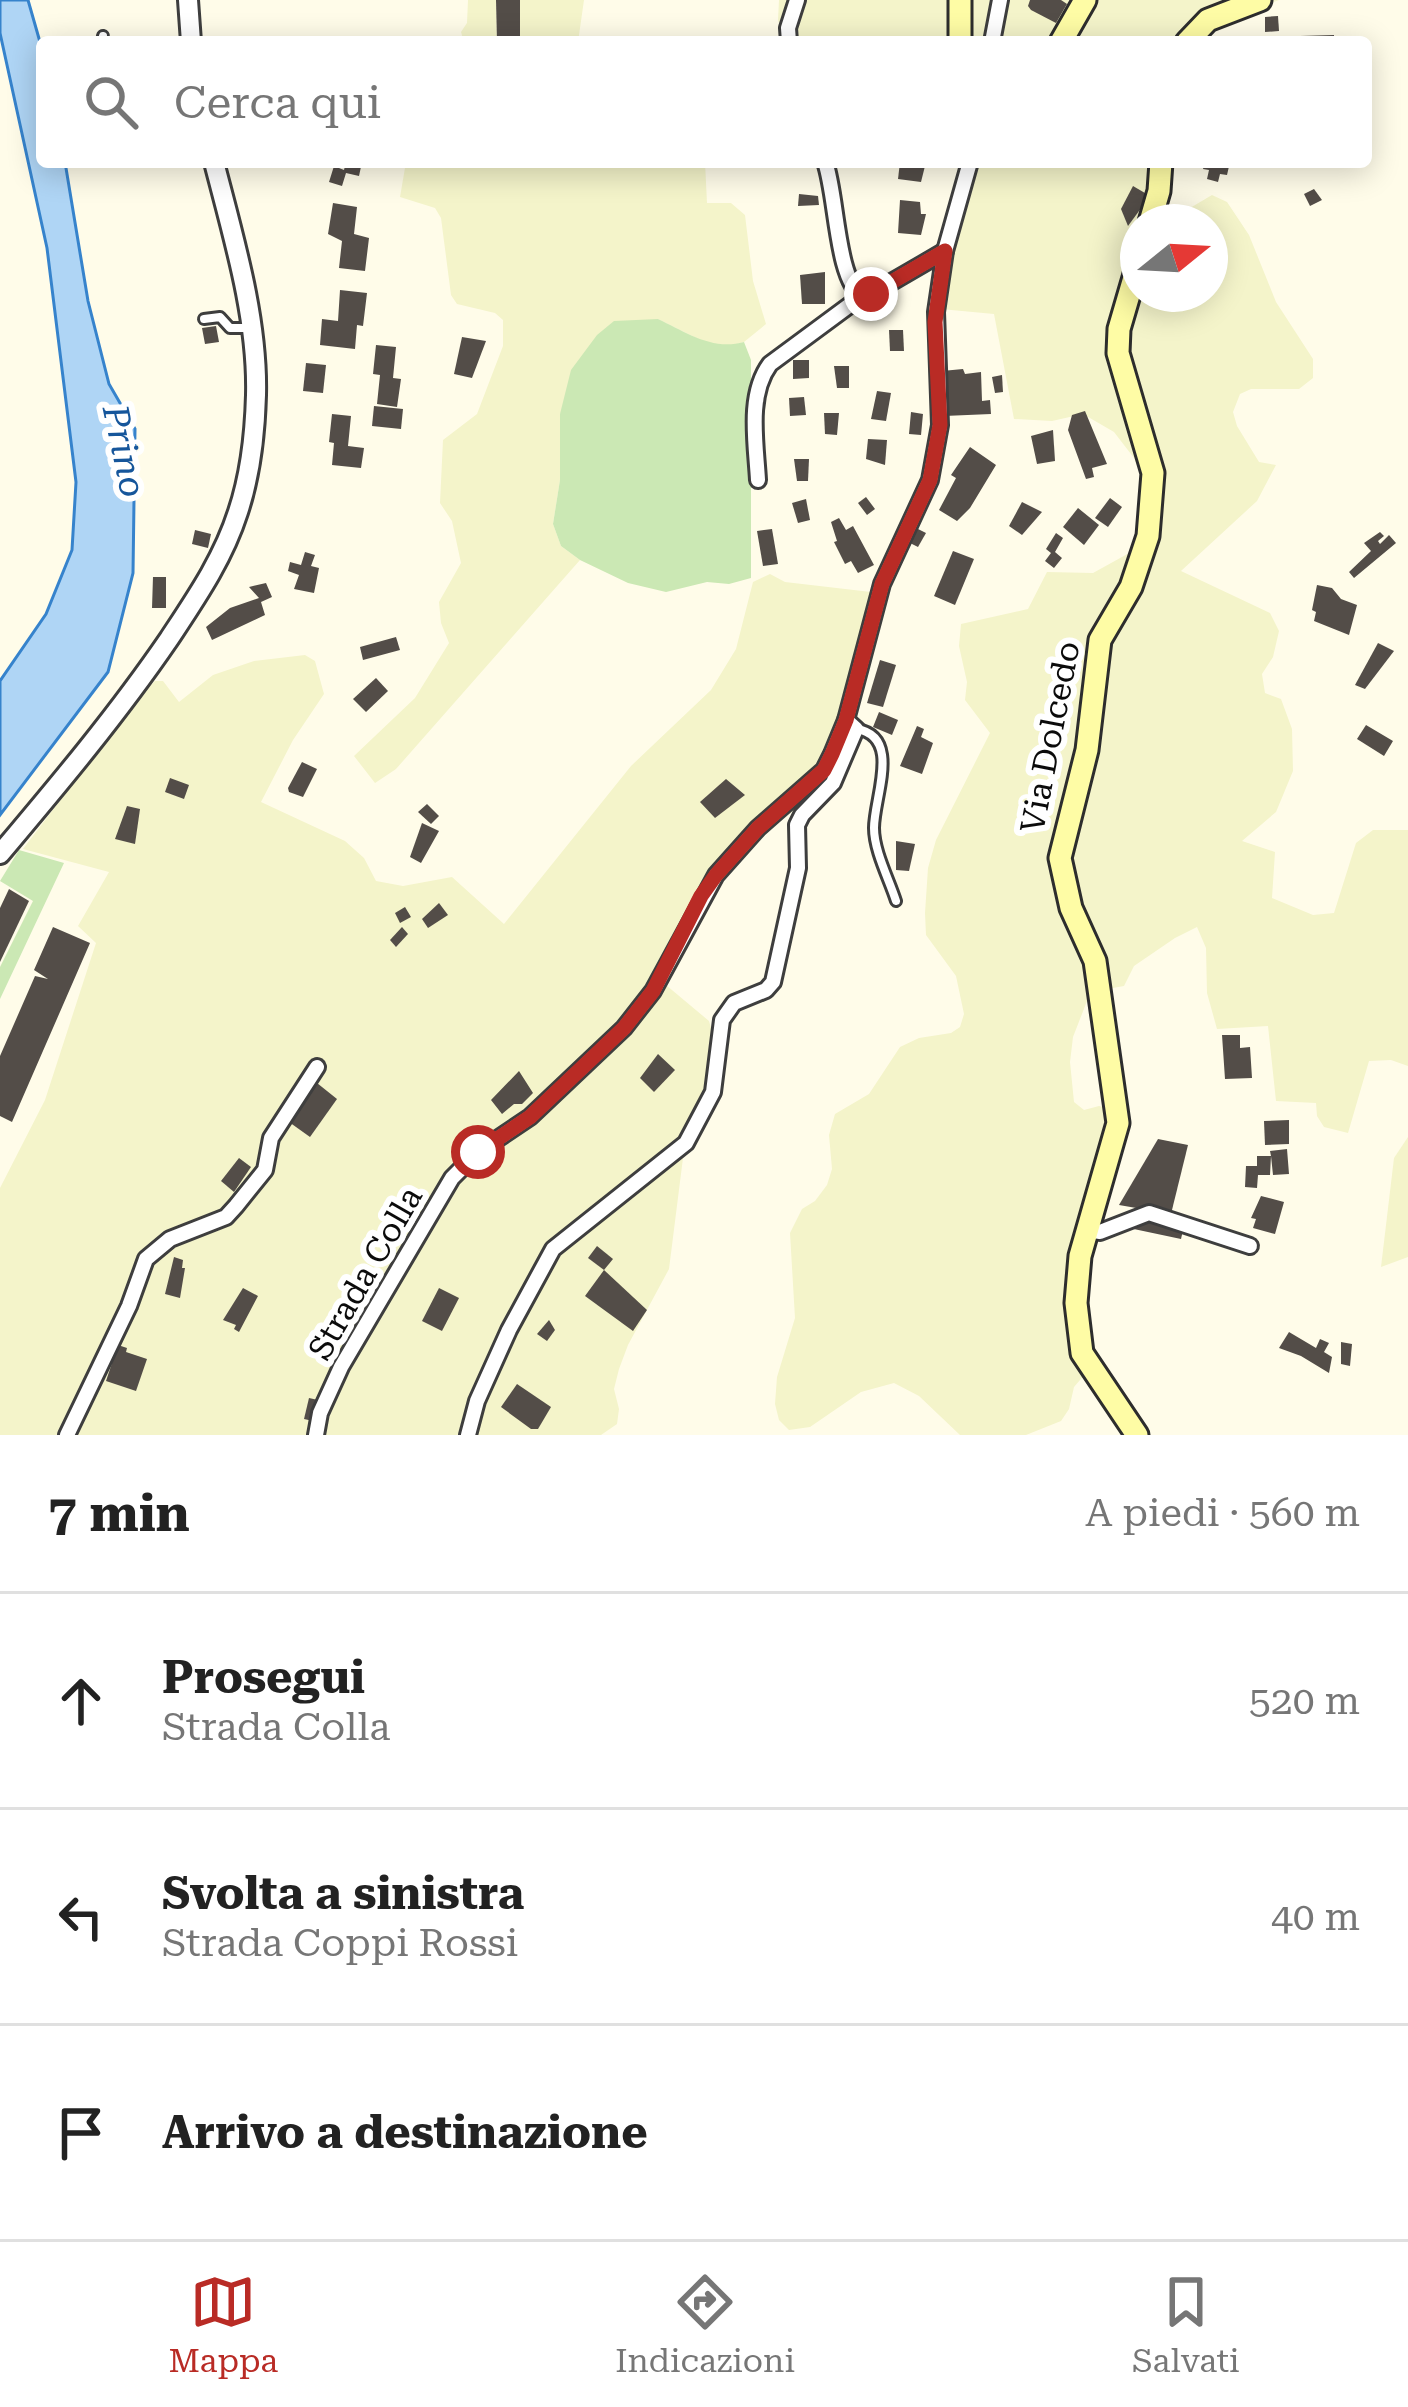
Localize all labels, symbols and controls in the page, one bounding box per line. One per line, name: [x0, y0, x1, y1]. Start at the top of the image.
search box: [36, 36, 1372, 168]
icon: search: [78, 69, 144, 135]
text: Cerca qui: [174, 76, 381, 129]
north arrow: [1120, 204, 1228, 312]
route end: [844, 267, 898, 321]
water label: Prino: [94, 400, 154, 501]
street label: Via Dolcedo: [1012, 638, 1088, 836]
route start: [451, 1125, 505, 1179]
street label: Strada Colla: [300, 1179, 430, 1366]
text: 7 min: [48, 1484, 190, 1543]
text: A piedi · 560 m: [1085, 1490, 1360, 1536]
text: Prosegui: [162, 1651, 365, 1704]
icon: ahead: [48, 1668, 114, 1734]
text: 520 m: [1249, 1678, 1360, 1724]
text: Strada Colla: [162, 1704, 390, 1750]
text: Svolta a sinistra: [162, 1867, 524, 1920]
icon: left: [48, 1884, 114, 1950]
text: 40 m: [1271, 1894, 1360, 1940]
text: Strada Coppi Rossi: [162, 1920, 518, 1966]
icon: arrive: [48, 2100, 114, 2166]
text: Arrivo a destinazione: [162, 2106, 648, 2159]
tab: Mappa: [168, 2269, 278, 2380]
tab: Indicazioni: [615, 2269, 795, 2380]
tab: Salvati: [1132, 2269, 1240, 2380]

